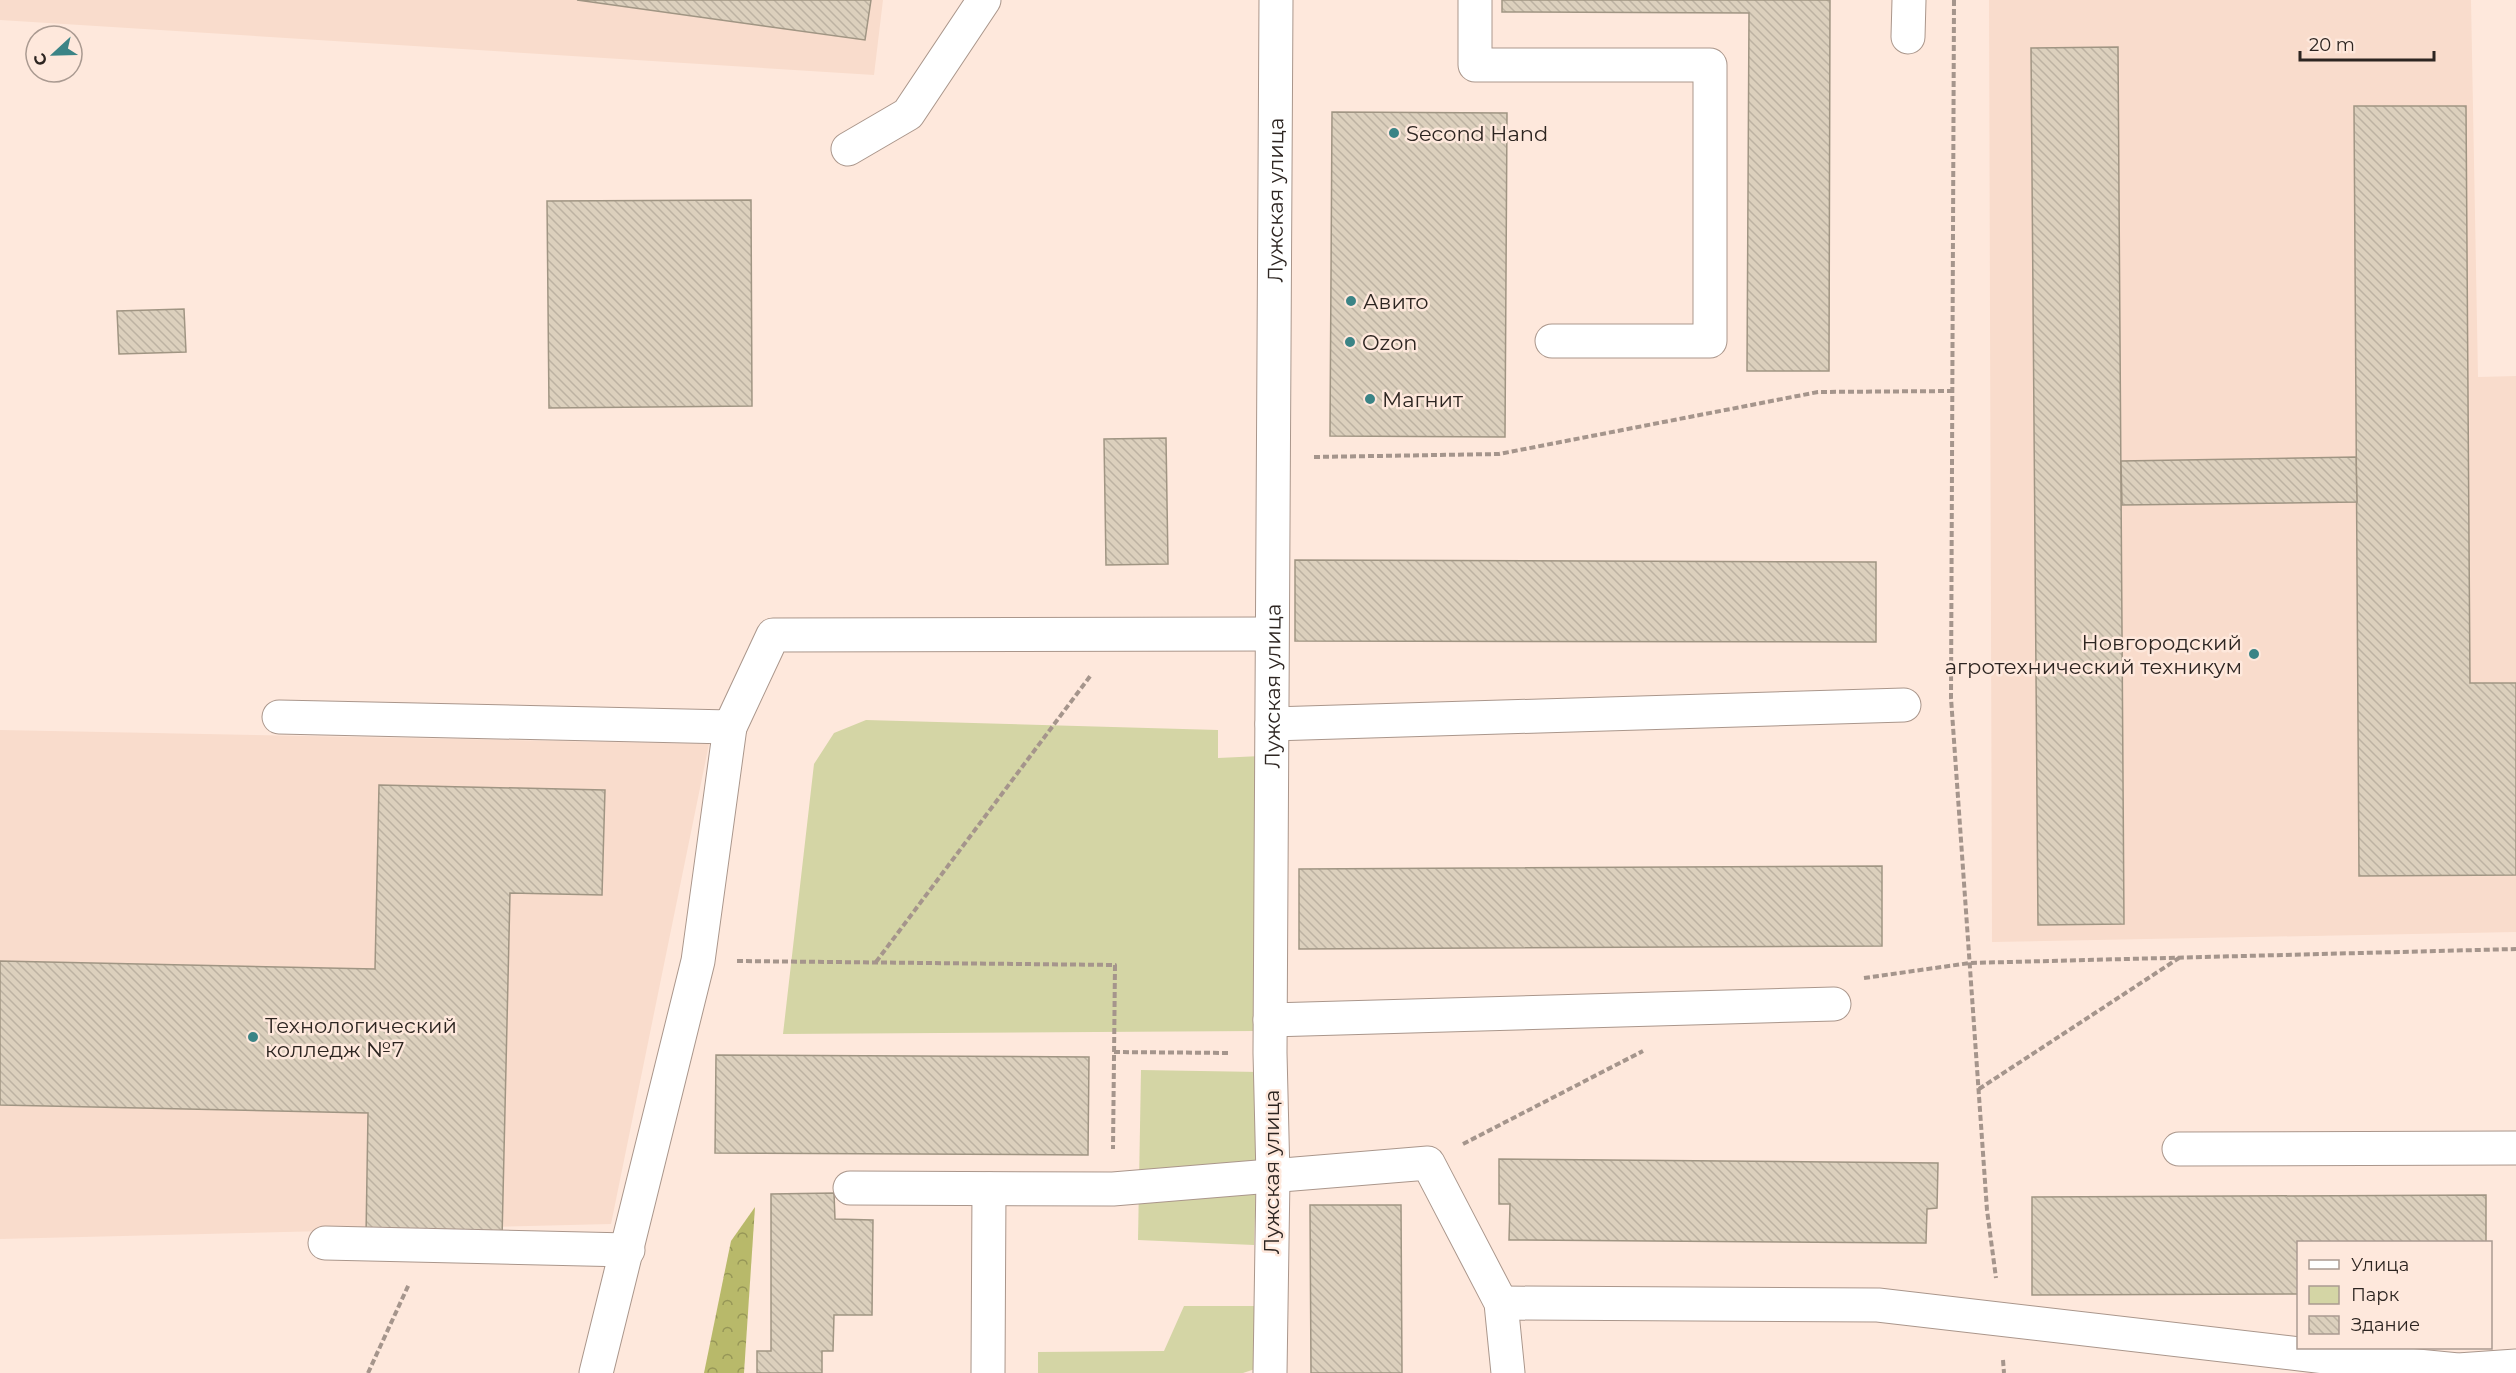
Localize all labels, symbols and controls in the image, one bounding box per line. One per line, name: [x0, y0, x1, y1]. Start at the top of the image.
north arrow: [24, 24, 84, 84]
scale bar: [2300, 24, 2434, 62]
text: 20 m: [2309, 34, 2355, 56]
text: С: [29, 50, 52, 68]
street label: Лужская улица: [1262, 118, 1288, 283]
place label: Second Hand: [1406, 121, 1548, 146]
marker: Second Hand: [1387, 126, 1401, 140]
place label: Авито: [1363, 289, 1429, 314]
marker: Авито: [1344, 294, 1358, 308]
place label: Ozon: [1362, 330, 1418, 355]
marker: Ozon: [1343, 335, 1357, 349]
place label: Магнит: [1382, 387, 1463, 412]
marker: Магнит: [1363, 392, 1377, 406]
street label: Лужская улица: [1259, 604, 1285, 769]
place label: Новгородский агротехнический техникум: [1945, 630, 2242, 679]
marker: Новгородский агротехнический техникум: [2247, 647, 2261, 661]
place label: Технологический колледж №7: [265, 1013, 457, 1062]
marker: Технологический колледж №7: [246, 1030, 260, 1044]
street label: Лужская улица: [1259, 1090, 1284, 1254]
legend: [2297, 1241, 2492, 1349]
text: Улица: [2351, 1254, 2409, 1276]
text: Парк: [2351, 1284, 2400, 1306]
text: Здание: [2351, 1314, 2420, 1336]

